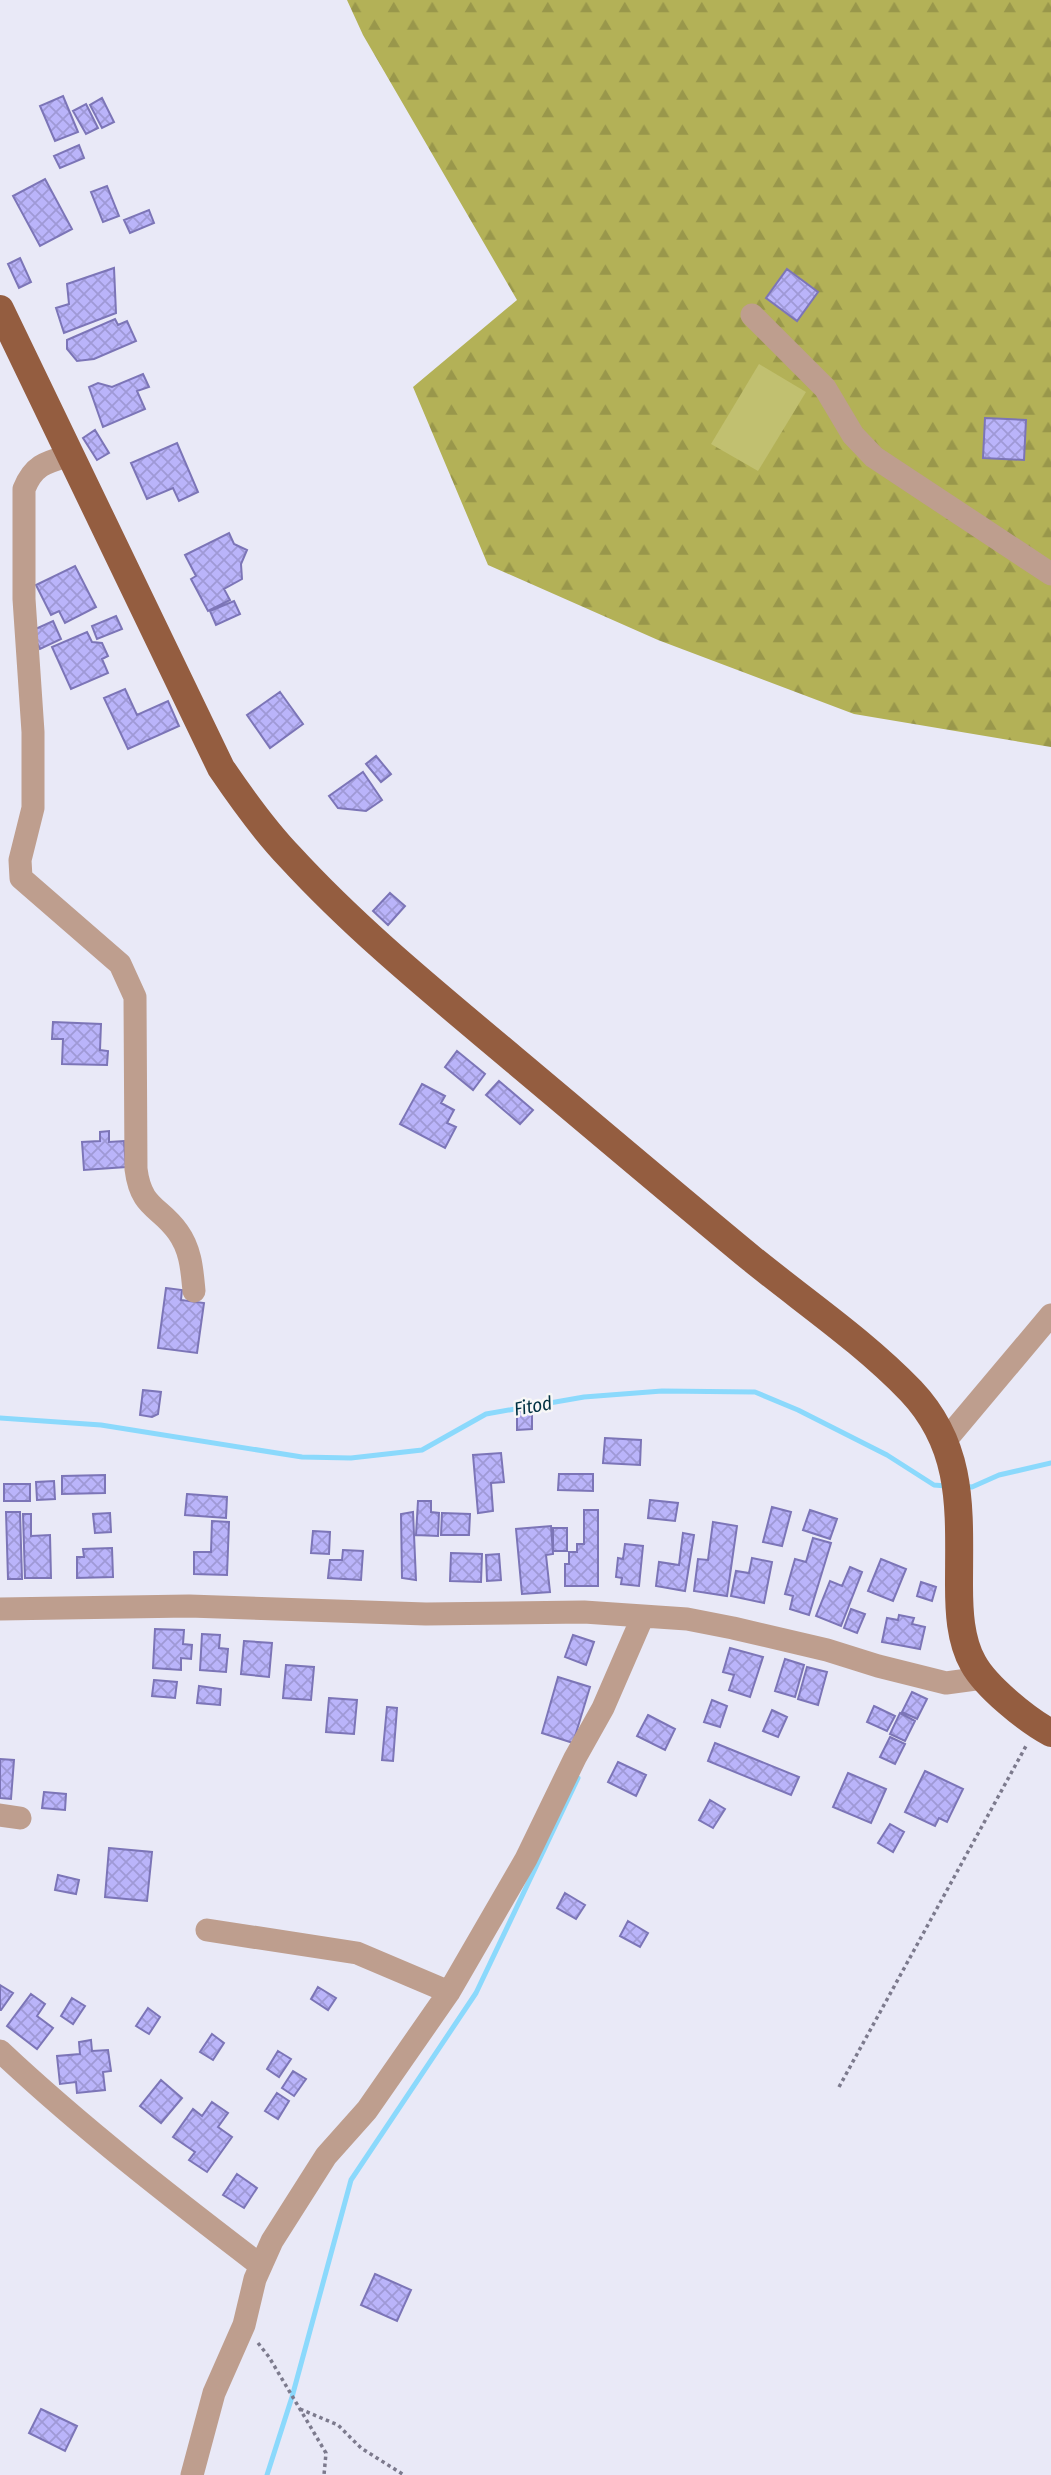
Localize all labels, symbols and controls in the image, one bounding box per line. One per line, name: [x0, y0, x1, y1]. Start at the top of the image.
water label: Fitod: [512, 1391, 554, 1421]

